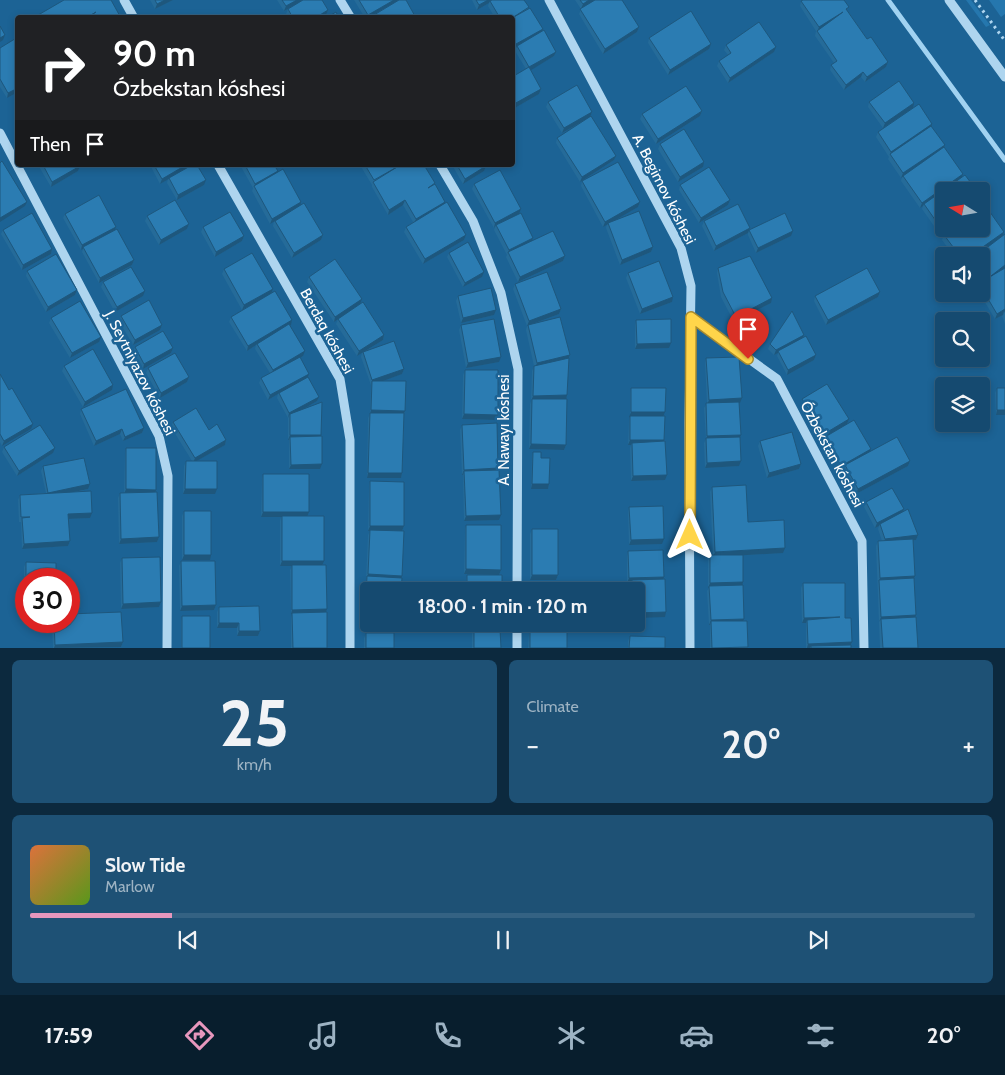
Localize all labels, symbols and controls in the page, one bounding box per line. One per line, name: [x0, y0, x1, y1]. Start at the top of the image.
text: 90 m: [113, 32, 196, 75]
icon: right: [30, 35, 95, 100]
text: Ózbekstan kóshesi: [113, 75, 285, 102]
icon: arrive: [81, 130, 109, 158]
street label: A. Begimov kóshesi: [628, 131, 700, 247]
text: Then: [30, 133, 71, 156]
north arrow: [935, 182, 990, 238]
map controls: [935, 182, 990, 432]
button: sound: [935, 247, 990, 302]
street label: Berdaq kóshesi: [296, 285, 358, 377]
street label: J. Seytniyazov kóshesi: [100, 307, 179, 438]
pin: [727, 308, 769, 359]
button: search: [935, 312, 990, 367]
icon: arrive: [734, 315, 762, 343]
street label: A. Nawayı kóshesi: [495, 374, 513, 486]
button: layers: [935, 377, 990, 432]
street label: Ózbekstan kóshesi: [796, 397, 868, 510]
position arrow: [663, 508, 715, 560]
speed limit sign: 30: [15, 568, 80, 633]
text: 18:00 · 1 min · 120 m: [418, 595, 587, 618]
text: 25: [220, 683, 289, 762]
text: Climate: [527, 697, 579, 716]
text: 20°: [722, 721, 780, 768]
text: −: [527, 728, 539, 762]
text: +: [963, 728, 975, 762]
text: km/h: [237, 755, 272, 774]
text: Slow Tide: [105, 854, 185, 877]
text: Marlow: [105, 877, 155, 896]
icon: previous: [174, 926, 202, 954]
icon: pause: [489, 926, 517, 954]
icon: next: [804, 926, 832, 954]
icon: directions: [182, 1018, 217, 1053]
icon: music: [306, 1018, 341, 1053]
icon: phone: [430, 1018, 465, 1053]
icon: climate: [554, 1018, 589, 1053]
icon: car: [679, 1018, 714, 1053]
icon: filters: [803, 1018, 838, 1053]
text: 17:59: [45, 1022, 93, 1049]
text: 20°: [927, 1022, 960, 1049]

